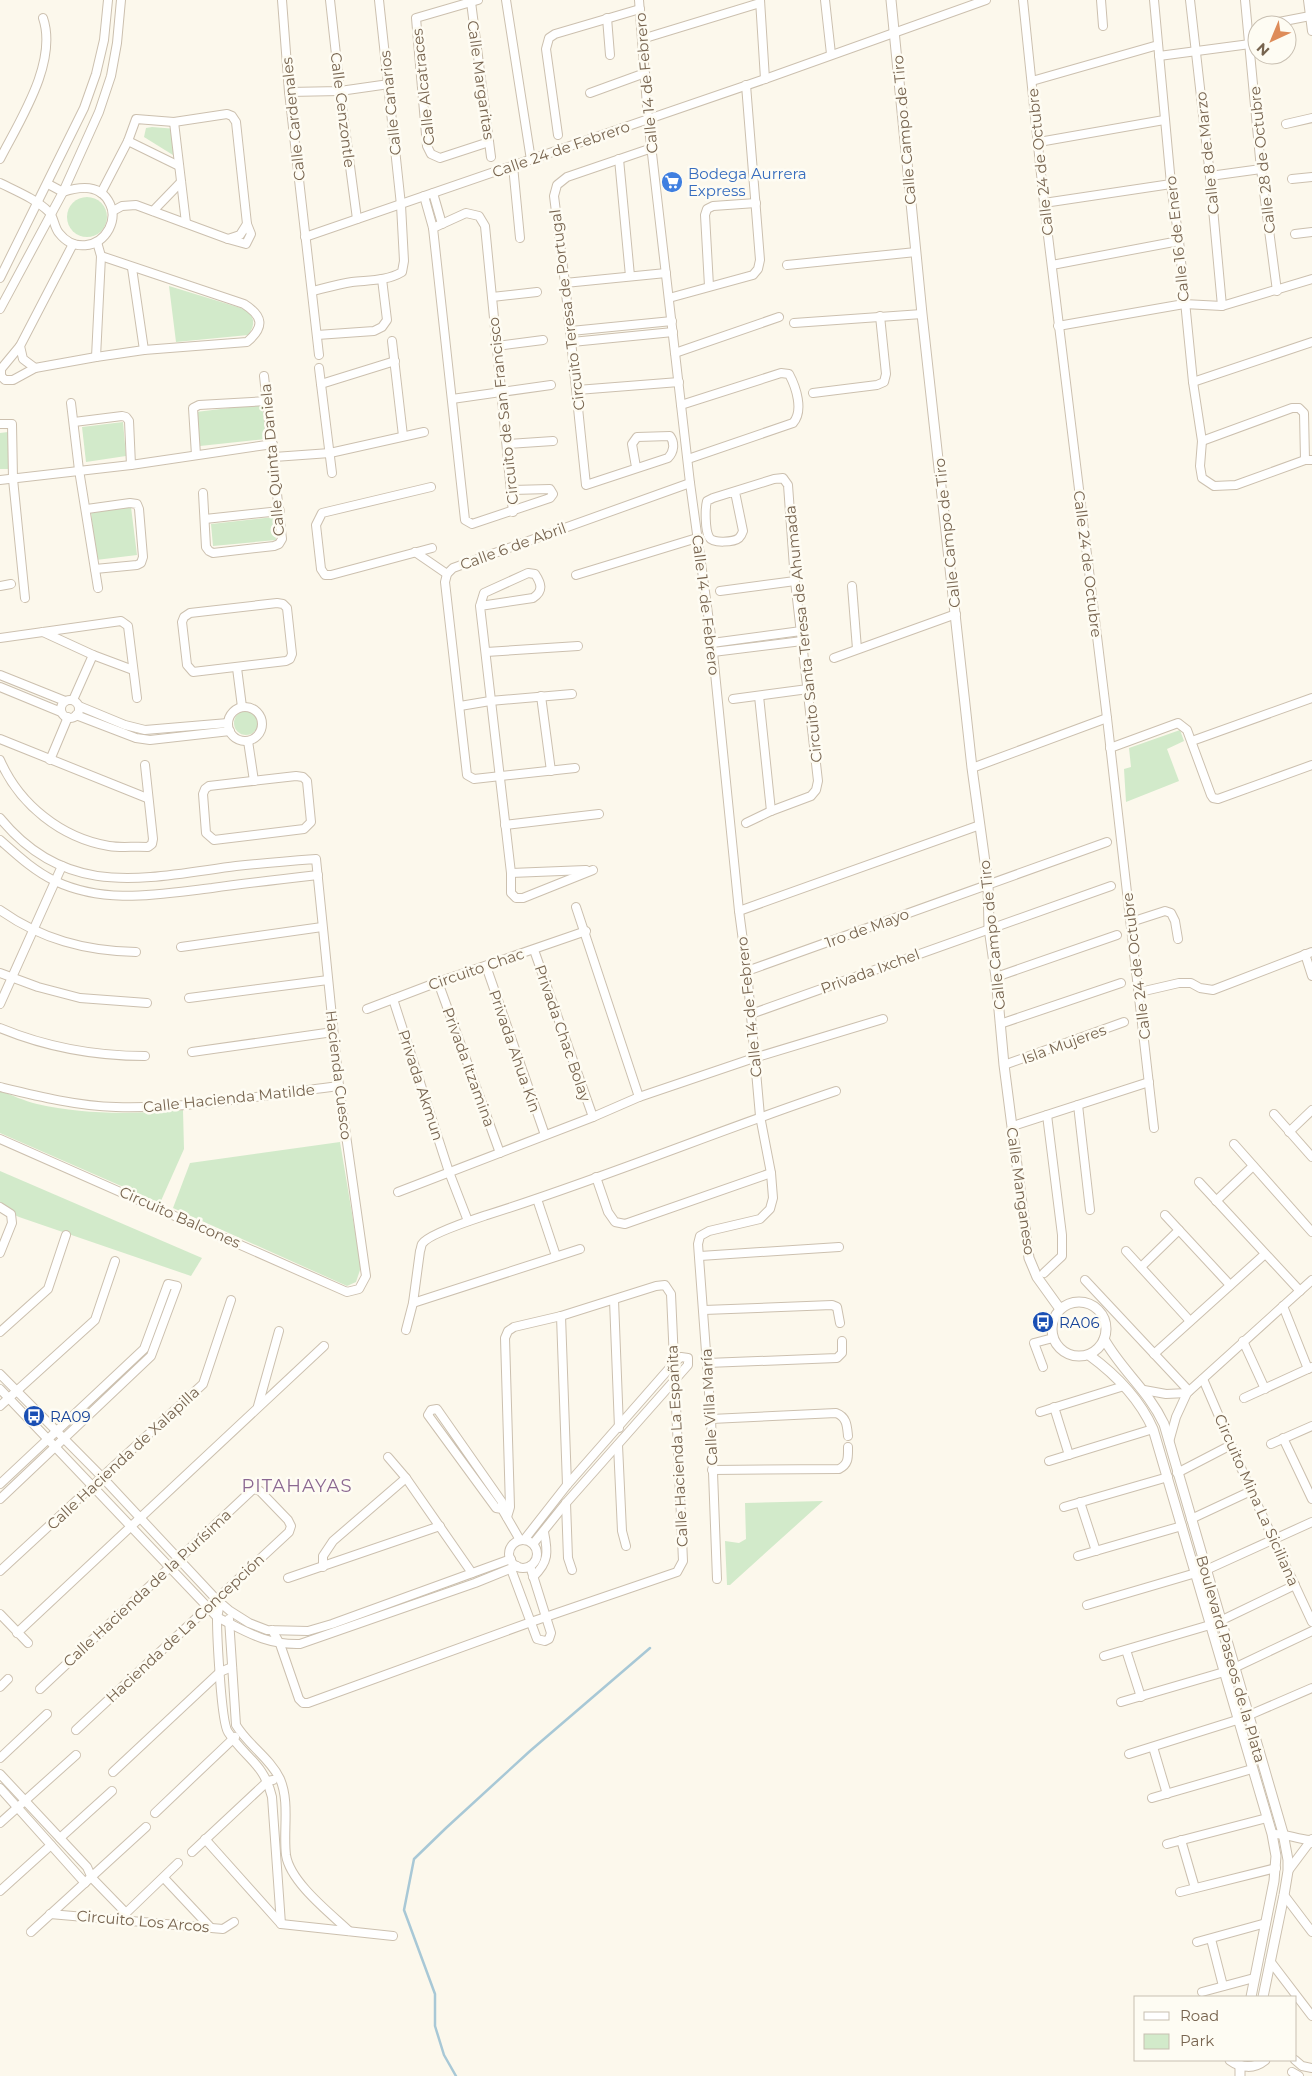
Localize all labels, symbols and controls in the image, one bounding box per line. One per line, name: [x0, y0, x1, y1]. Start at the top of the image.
street label: Calle 14 de Febrero: [630, 12, 662, 154]
north arrow: [1247, 15, 1297, 65]
street label: Calle Margaritas: [463, 19, 499, 141]
street label: Calle Alcatraces: [407, 28, 439, 146]
text: N: [1253, 39, 1273, 60]
street label: Calle Canarios: [375, 50, 405, 156]
street label: Calle Cenzontle: [326, 51, 360, 169]
street label: Calle Campo de Tiro: [888, 54, 920, 206]
street label: Calle Cardenales: [277, 56, 309, 182]
street label: Calle 28 de Octubre: [1245, 85, 1279, 235]
street label: Calle 24 de Octubre: [1023, 87, 1057, 237]
street label: Calle 8 de Marzo: [1191, 91, 1223, 215]
street label: Calle 24 de Febrero: [490, 117, 632, 181]
place label: Bodega Aurrera Express: [688, 164, 807, 200]
supermarket icon: Bodega Aurrera Express: [660, 170, 684, 194]
street label: Calle 16 de Enero: [1161, 175, 1193, 303]
street label: Circuito Teresa de Portugal: [545, 208, 589, 412]
street label: Circuito de San Francisco: [484, 316, 522, 506]
street label: Calle Quinta Daniela: [256, 383, 288, 537]
street label: Calle Campo de Tiro: [930, 457, 964, 609]
street label: Calle 24 de Octubre: [1070, 489, 1106, 639]
street label: Circuito Santa Teresa de Ahumada: [780, 504, 826, 764]
street label: Calle 6 de Abril: [457, 518, 569, 574]
street label: Calle 14 de Febrero: [688, 534, 724, 676]
street label: Calle Campo de Tiro: [975, 859, 1009, 1011]
street label: Calle 24 de Octubre: [1118, 891, 1154, 1041]
street label: 1ro de Mayo: [822, 904, 912, 952]
street label: Calle 14 de Febrero: [732, 936, 766, 1078]
street label: Circuito Chac: [426, 944, 526, 994]
street label: Privada Ixchel: [818, 944, 922, 998]
street label: Privada Chac Bolay: [531, 962, 596, 1105]
street label: Privada Ahua Kin: [485, 987, 545, 1115]
street label: Privada Itzamina: [439, 1005, 499, 1129]
street label: Hacienda Cuesco: [322, 1009, 356, 1141]
street label: Isla Mujeres: [1019, 1020, 1109, 1068]
street label: Privada Akmun: [394, 1027, 448, 1143]
street label: Calle Hacienda Matilde: [142, 1080, 316, 1116]
street label: Calle Manganeso: [1003, 1126, 1039, 1256]
street label: Circuito Balcones: [117, 1182, 243, 1252]
bus stop icon: RA06: [1031, 1310, 1055, 1334]
place label: RA06: [1059, 1313, 1100, 1332]
street label: Calle Hacienda La Españita: [662, 1344, 692, 1548]
street label: Calle Villa María: [696, 1348, 722, 1466]
street label: Calle Hacienda de Xalapilla: [43, 1382, 203, 1534]
bus stop icon: RA09: [22, 1404, 46, 1428]
place label: RA09: [50, 1407, 91, 1426]
street label: Circuito Mina La Siciliana: [1210, 1411, 1304, 1589]
district label: PITAHAYAS: [241, 1475, 353, 1497]
street label: Calle Hacienda de la Purísima: [59, 1505, 235, 1671]
street label: Hacienda de La Concepción: [102, 1550, 268, 1706]
street label: Boulevard Paseos de la Plata: [1192, 1553, 1270, 1765]
street label: Circuito Los Arcos: [76, 1906, 210, 1936]
legend: [1134, 1996, 1297, 2061]
text: Road: [1180, 2006, 1219, 2025]
text: Park: [1180, 2031, 1214, 2050]

